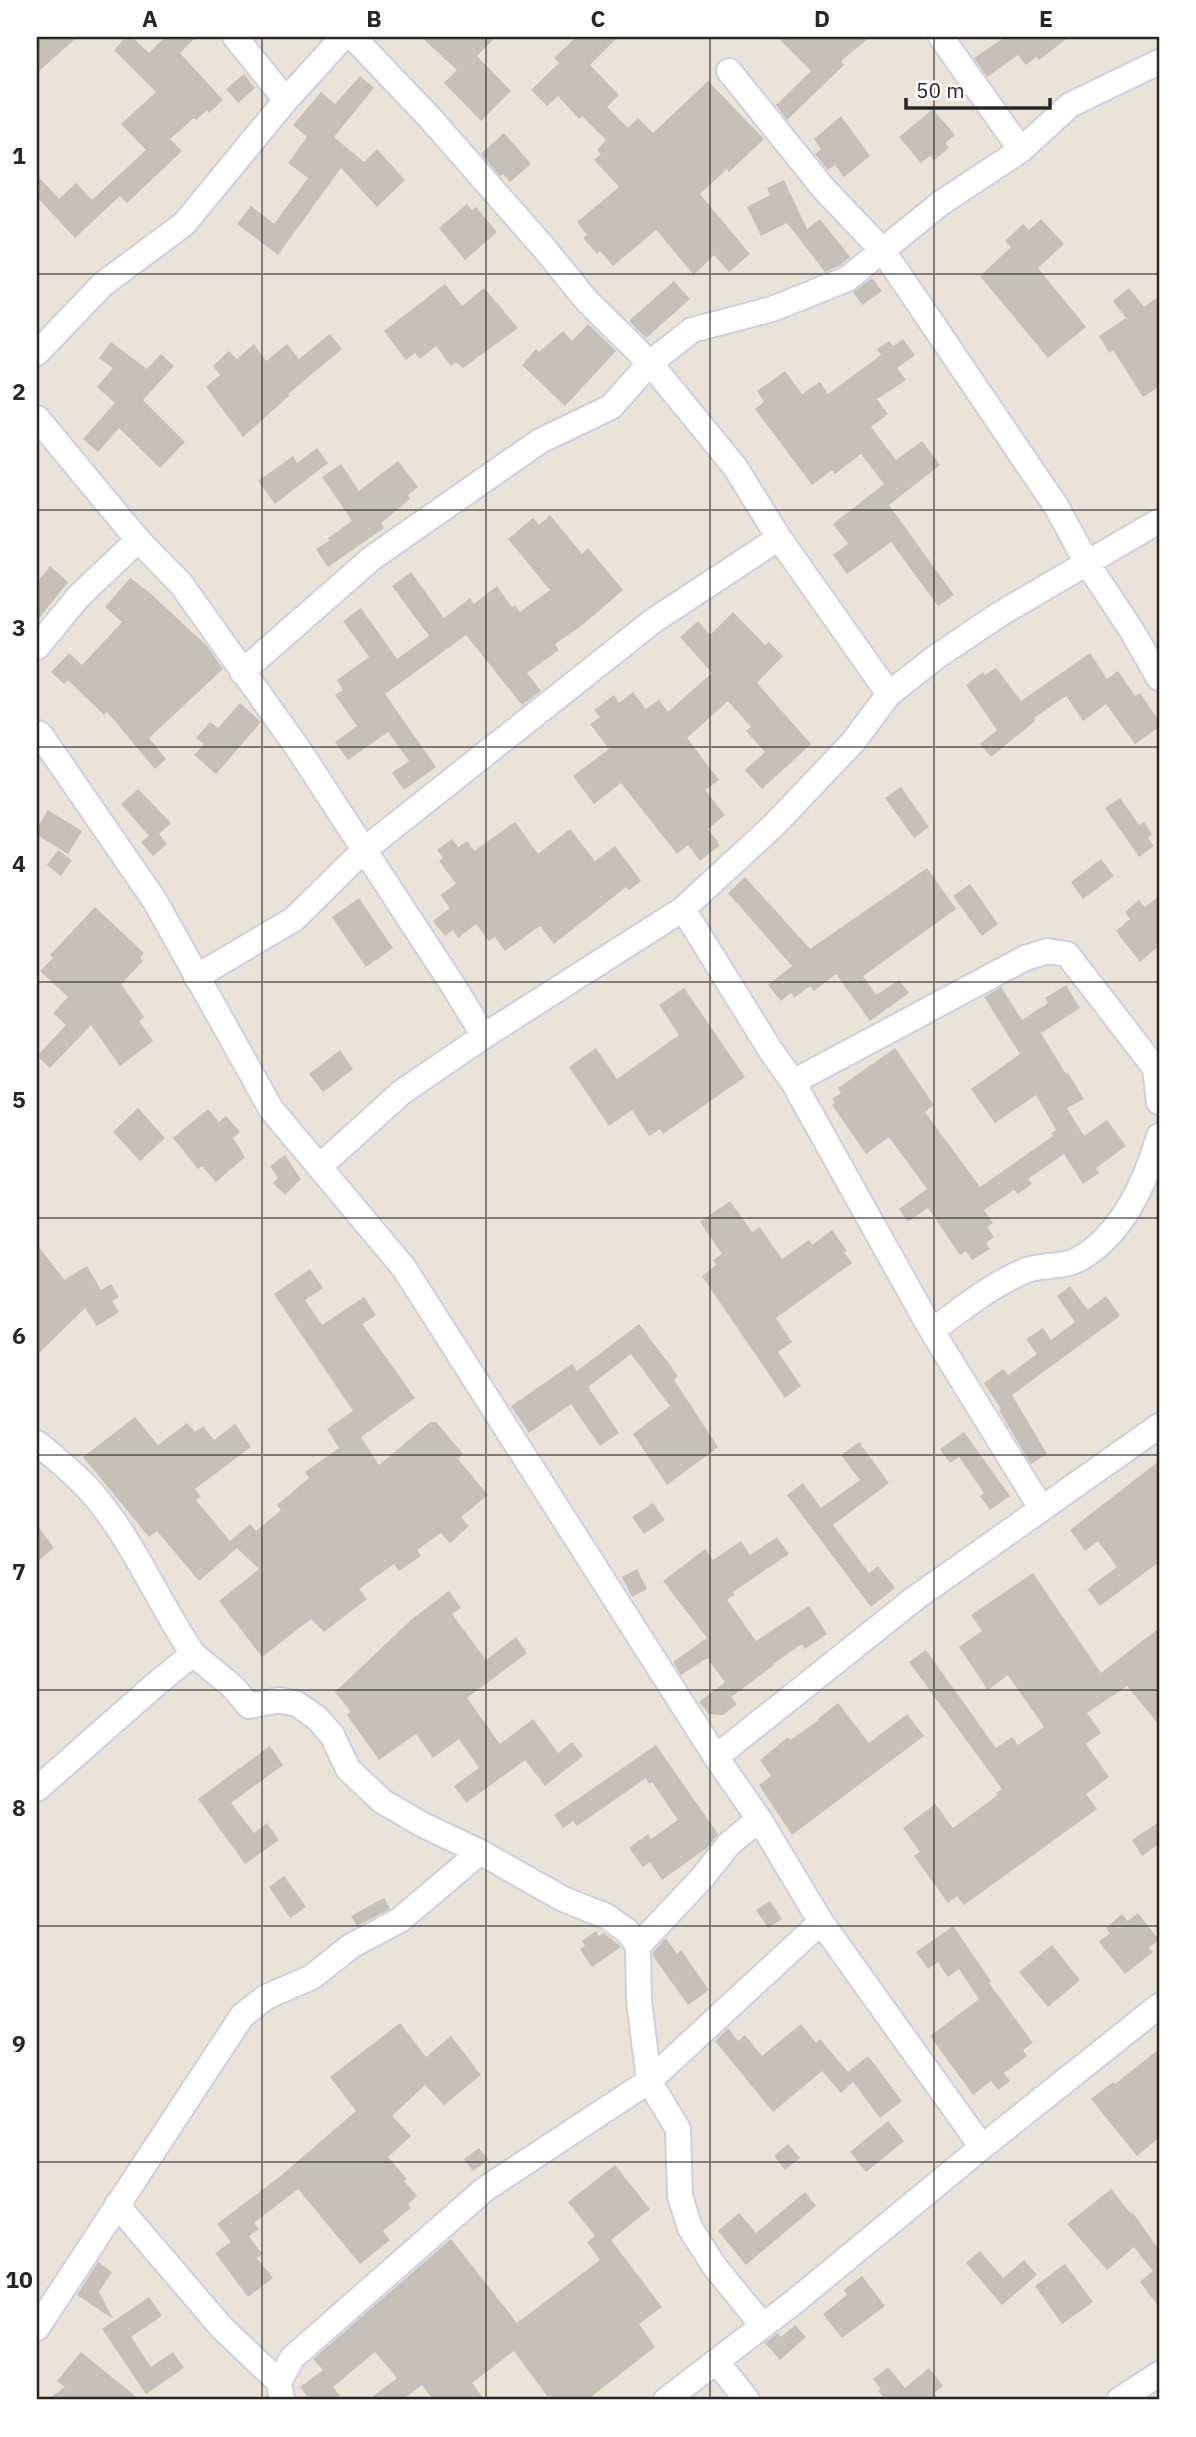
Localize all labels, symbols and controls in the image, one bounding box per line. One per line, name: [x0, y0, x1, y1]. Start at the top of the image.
text: A: [142, 3, 158, 33]
text: B: [366, 3, 382, 33]
text: C: [591, 3, 606, 33]
text: D: [814, 3, 830, 33]
text: E: [1039, 3, 1053, 33]
scale bar: [906, 66, 1049, 110]
text: 50 m: [916, 76, 965, 104]
text: 1: [12, 140, 26, 170]
text: 2: [12, 376, 26, 406]
text: 3: [12, 612, 26, 642]
text: 4: [12, 848, 26, 878]
text: 5: [12, 1084, 26, 1114]
text: 6: [12, 1320, 26, 1350]
text: 7: [12, 1556, 26, 1586]
text: 8: [12, 1792, 26, 1822]
text: 9: [12, 2028, 26, 2058]
text: 10: [5, 2264, 33, 2294]

